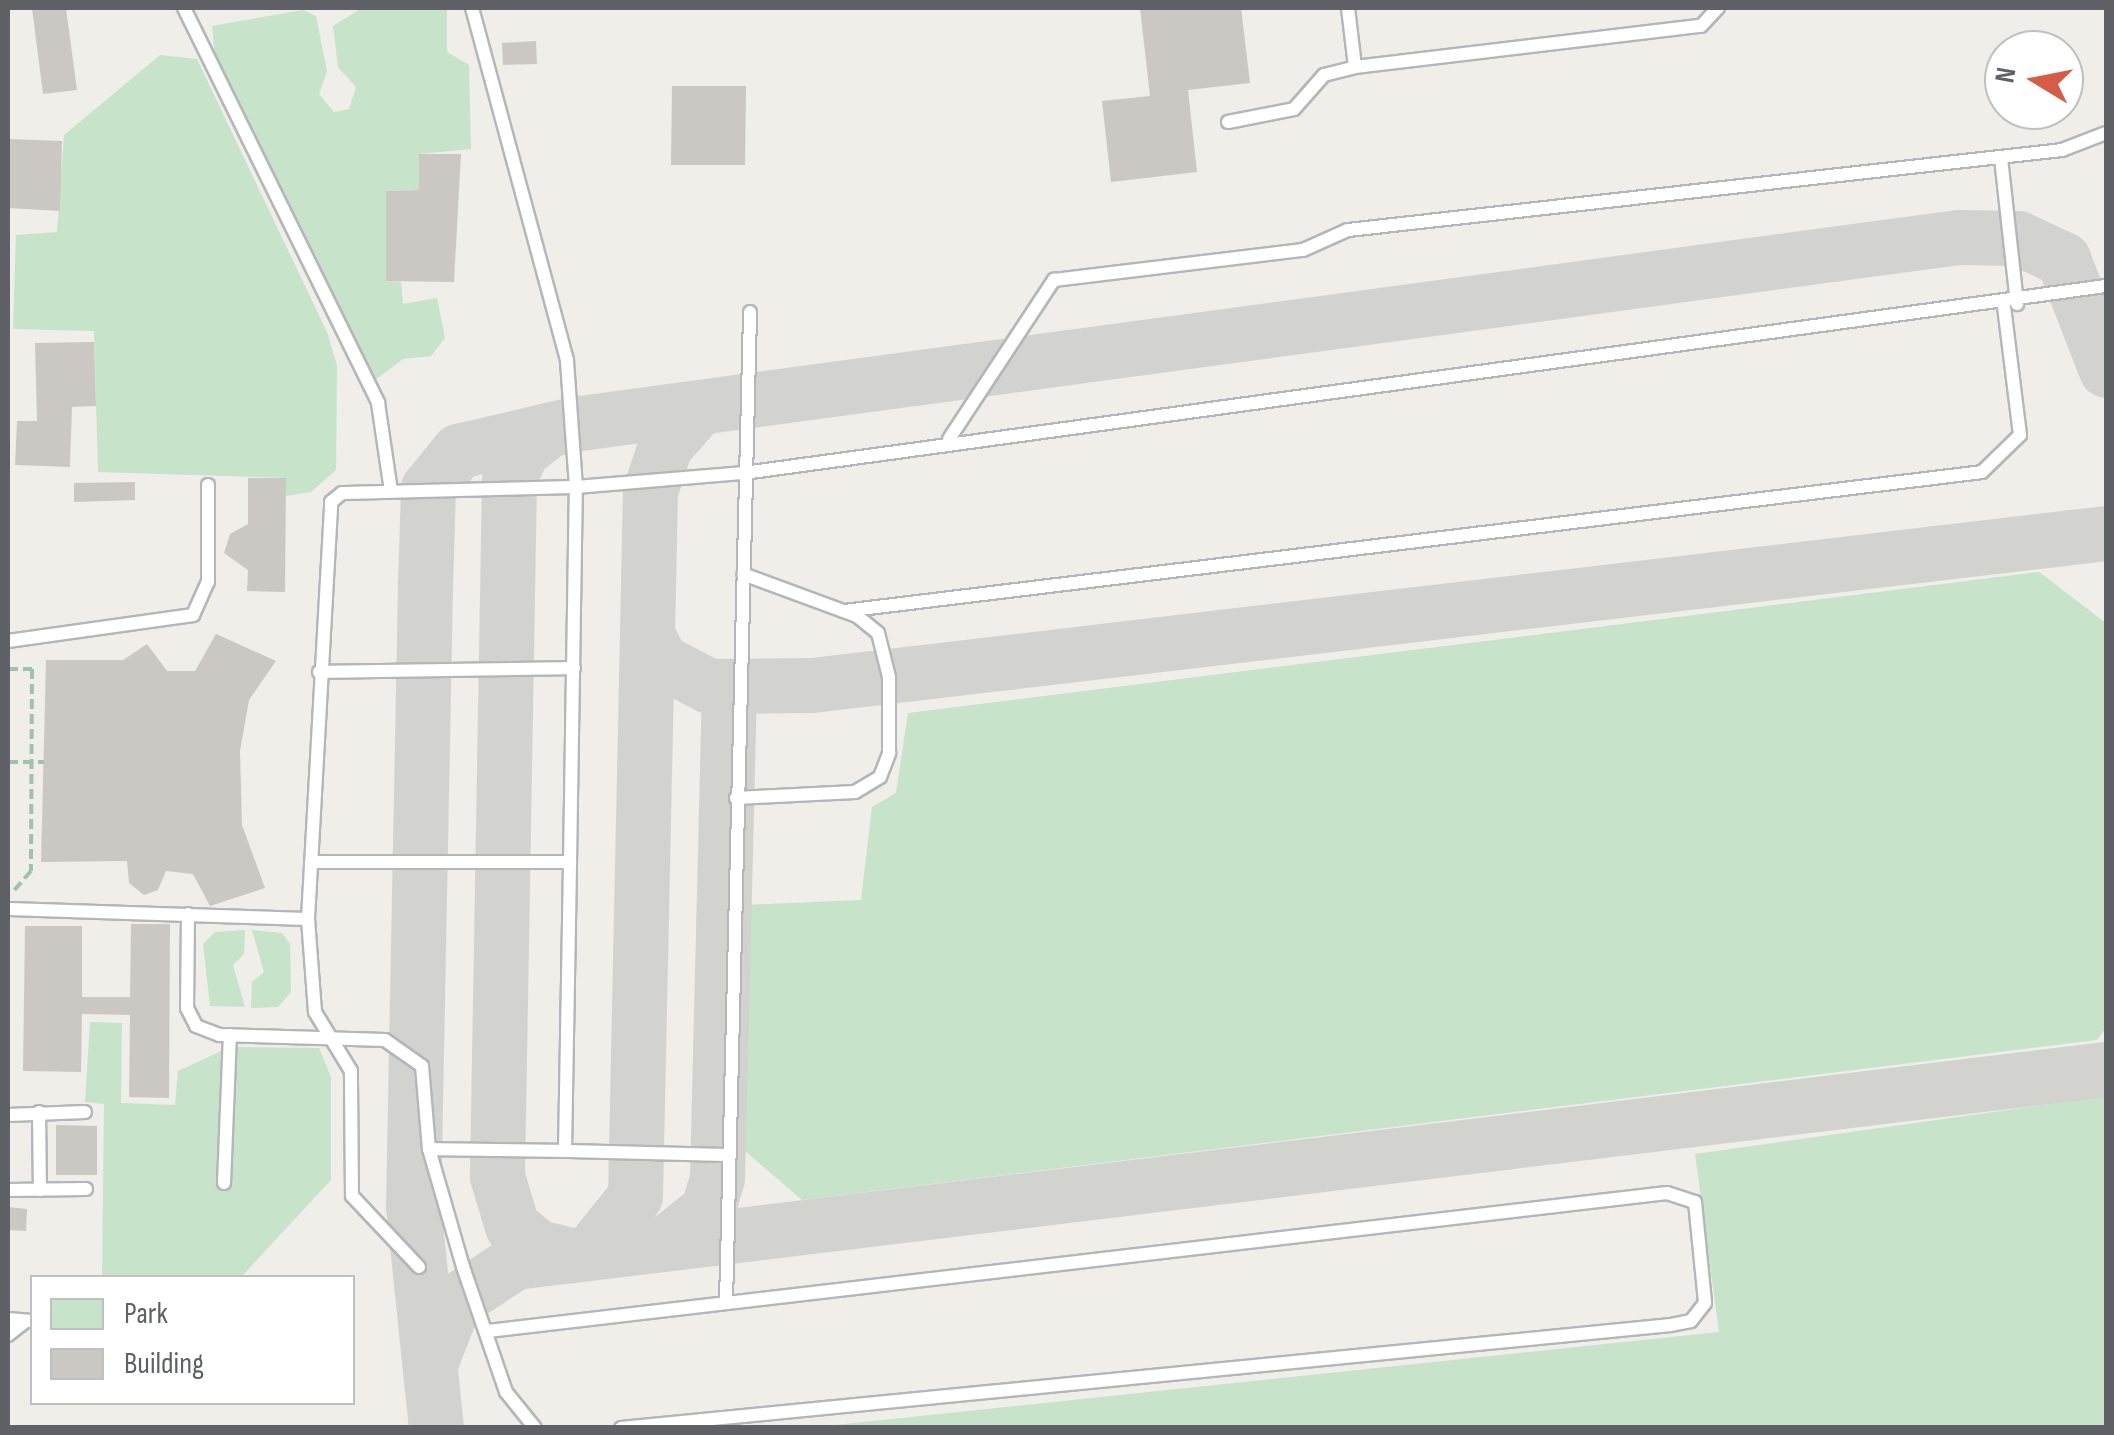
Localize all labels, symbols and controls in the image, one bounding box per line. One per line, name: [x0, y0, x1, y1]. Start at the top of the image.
north arrow: [1984, 30, 2084, 130]
text: N: [1988, 65, 2023, 85]
legend: [30, 1275, 355, 1405]
text: Park: [124, 1296, 168, 1332]
text: Building: [124, 1346, 204, 1382]

